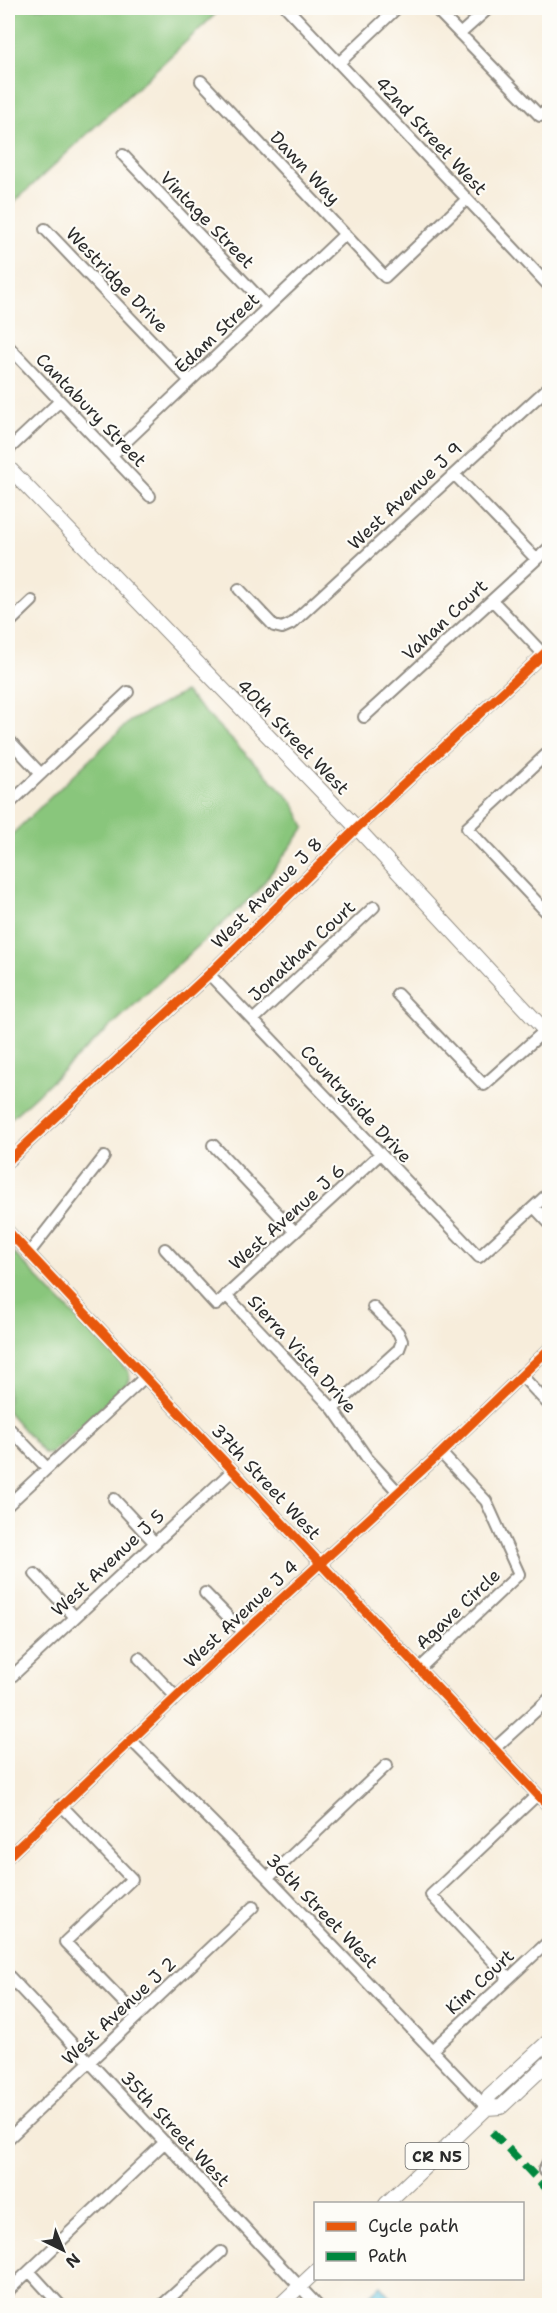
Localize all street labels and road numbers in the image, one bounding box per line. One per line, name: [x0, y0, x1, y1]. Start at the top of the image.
street label: 42nd Street West: [370, 72, 492, 201]
street label: Dawn Way: [265, 126, 345, 210]
street label: Vintage Street: [154, 166, 260, 274]
street label: Westridge Drive: [60, 222, 174, 338]
street label: Edam Street: [169, 287, 265, 379]
street label: Cantabury Street: [30, 348, 152, 472]
street label: West Avenue J 9: [343, 437, 467, 555]
street label: Vahan Court: [397, 574, 493, 666]
street label: 40th Street West: [232, 674, 355, 800]
street label: West Avenue J 8: [206, 832, 328, 954]
street label: Jonathan Court: [243, 895, 361, 1007]
street label: Countryside Drive: [295, 1040, 417, 1168]
street label: West Avenue J 6: [224, 1158, 350, 1276]
street label: Sierra Vista Drive: [242, 1290, 362, 1418]
street label: 37th Street West: [206, 1419, 326, 1545]
street label: West Avenue J 5: [46, 1504, 170, 1622]
street label: West Avenue J 4: [179, 1555, 303, 1673]
street label: Agave Circle: [410, 1563, 506, 1655]
street label: 36th Street West: [261, 1848, 383, 1974]
street label: Kim Court: [441, 1944, 520, 2020]
street label: West Avenue J 2: [57, 1952, 181, 2070]
street label: 35th Street West: [115, 2066, 235, 2192]
road number: CR N5: [406, 2143, 468, 2169]

